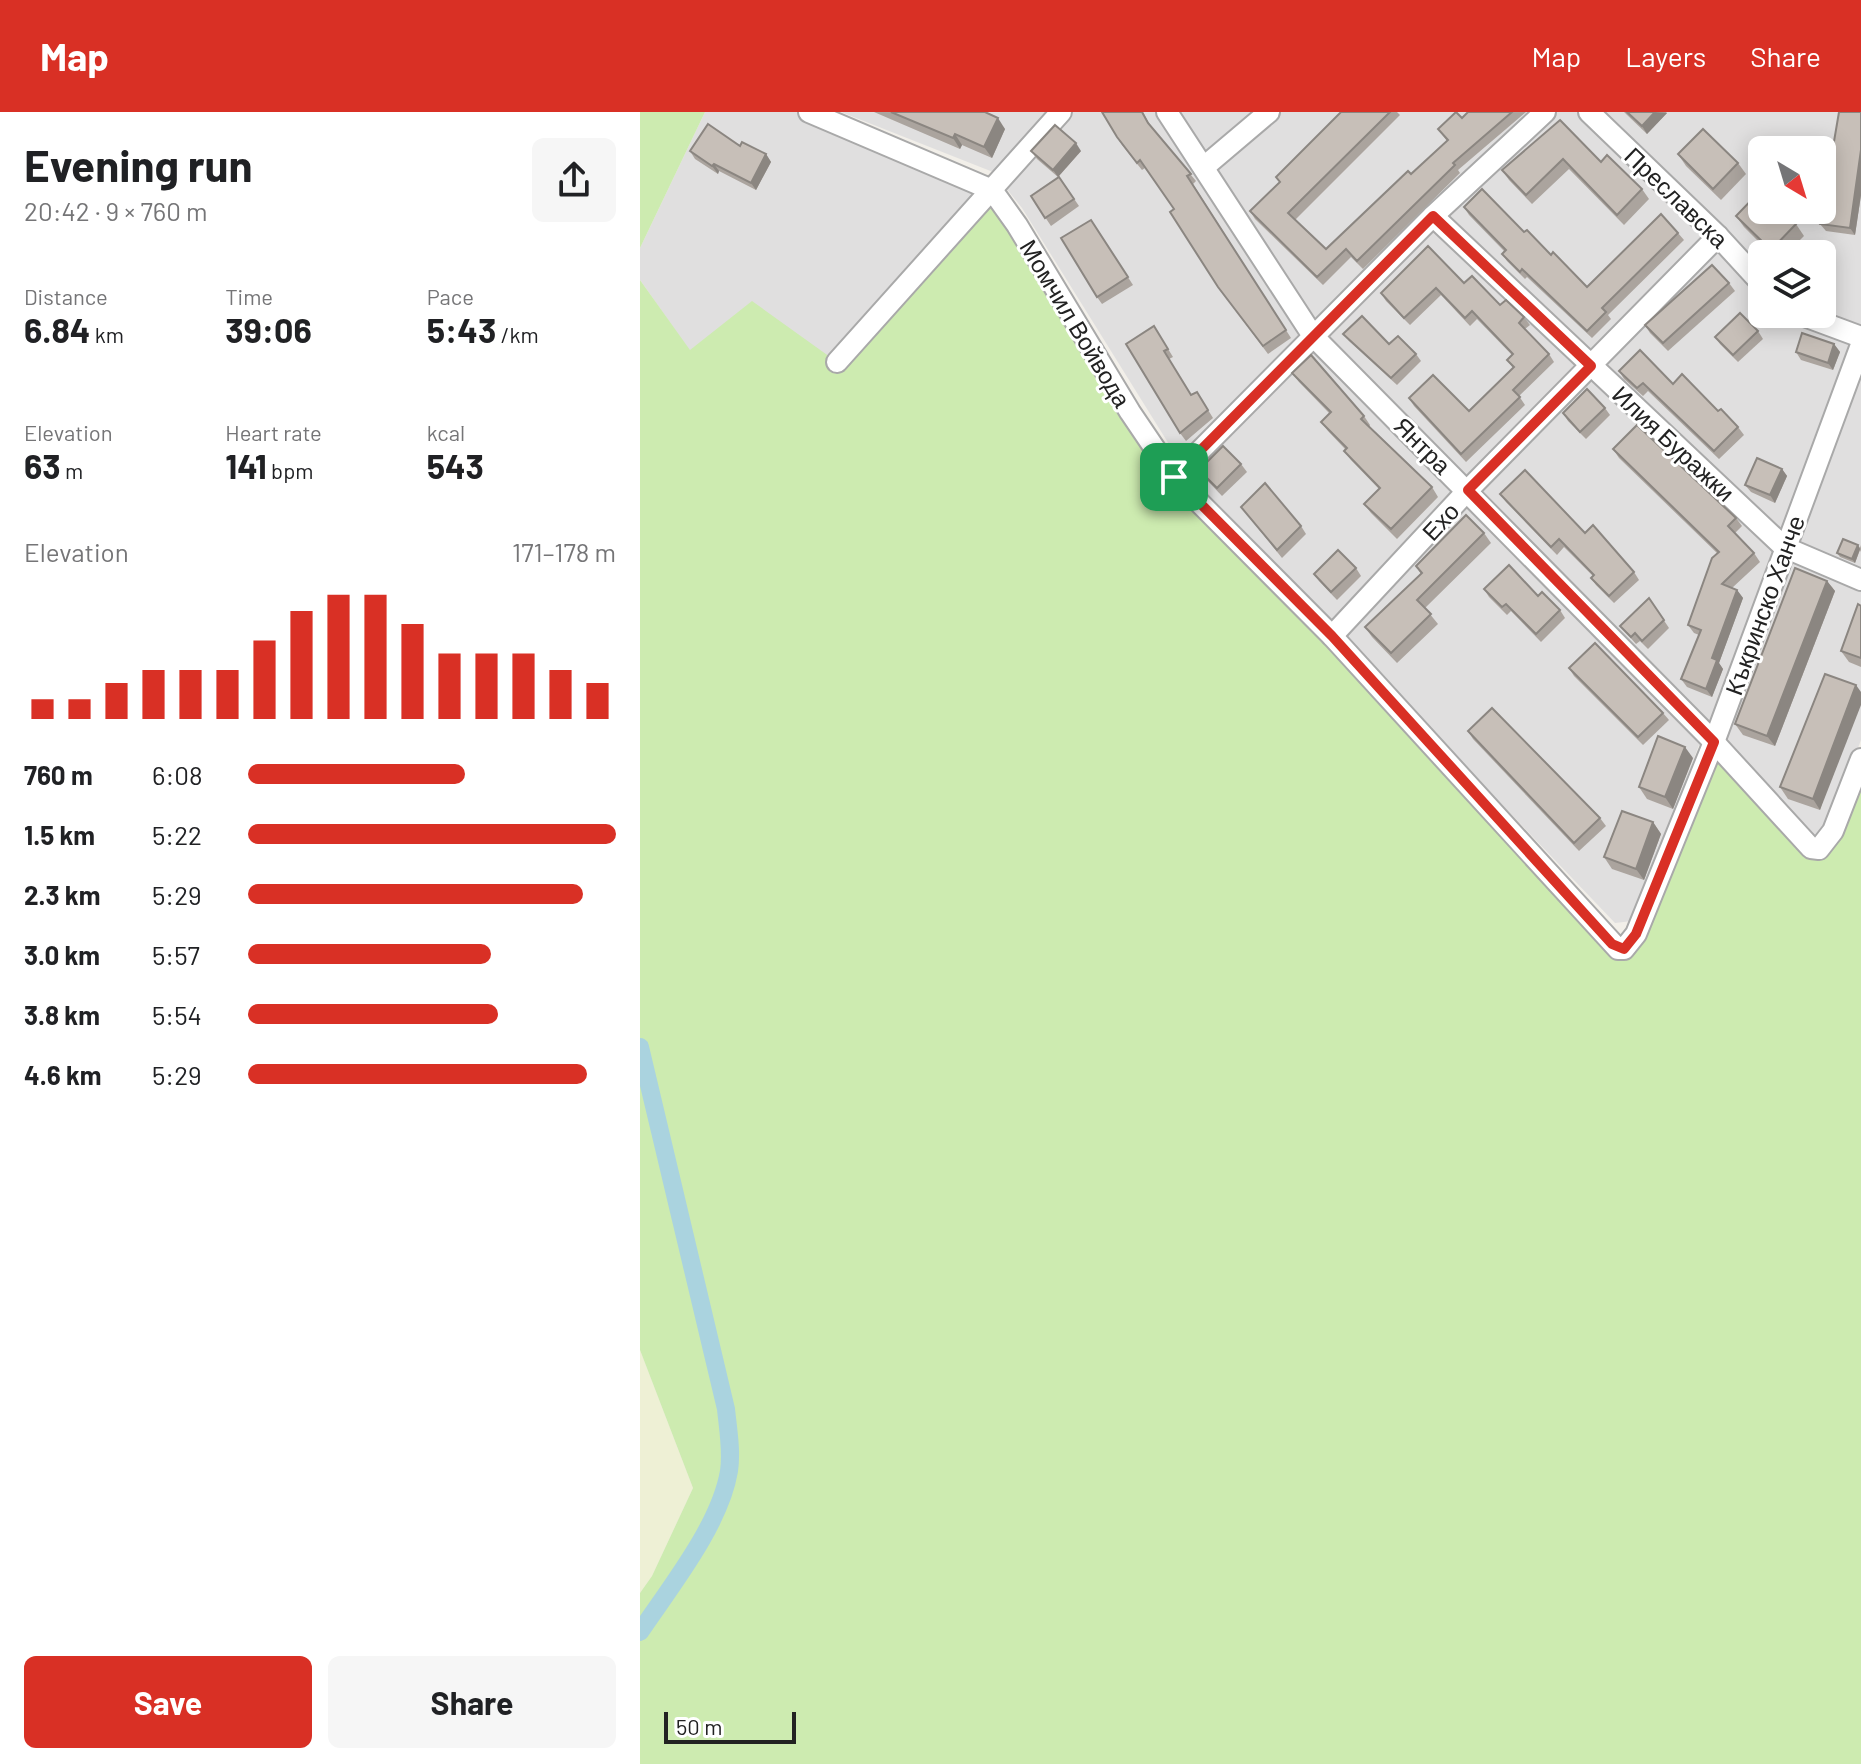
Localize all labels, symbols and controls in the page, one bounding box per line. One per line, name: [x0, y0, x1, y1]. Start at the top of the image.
text: Map: [40, 33, 109, 79]
text: Map: [1531, 39, 1581, 73]
text: Layers: [1625, 39, 1706, 73]
text: Share: [1750, 39, 1821, 73]
north arrow: [1748, 136, 1836, 224]
map controls: [1748, 136, 1836, 328]
text: Evening run: [24, 138, 253, 191]
button: share: [532, 138, 616, 222]
street label: Преславска: [1619, 141, 1735, 254]
text: 20:42 · 9 × 760 m: [24, 195, 208, 226]
street label: Момчил Войвода: [1015, 234, 1138, 413]
button: layers: [1748, 240, 1836, 328]
text: Distance: [24, 283, 108, 309]
text: Time: [225, 283, 273, 309]
text: Pace: [427, 283, 474, 309]
text: 6.84: [24, 309, 90, 350]
text: 39:06: [225, 309, 312, 350]
text: 5:43: [427, 309, 496, 350]
text: km: [90, 321, 124, 347]
text: /km: [496, 321, 539, 347]
street label: Илия Буражки: [1607, 379, 1741, 507]
street label: Янтра: [1389, 411, 1458, 480]
text: Elevation: [24, 419, 113, 445]
text: Heart rate: [225, 419, 322, 445]
text: kcal: [427, 419, 465, 445]
pin: [1140, 443, 1208, 511]
text: 63: [24, 445, 61, 486]
text: 141: [225, 445, 267, 486]
text: 543: [427, 445, 484, 486]
icon: arrive: [1152, 455, 1196, 499]
text: m: [61, 457, 83, 483]
text: bpm: [267, 457, 313, 483]
street label: Ехо: [1415, 496, 1465, 546]
street label: Къкринско Ханче: [1718, 511, 1810, 699]
text: Elevation: [24, 536, 129, 567]
text: 171–178 m: [512, 536, 616, 567]
text: 760 m: [24, 759, 93, 790]
text: 6:08: [152, 759, 202, 790]
text: 1.5 km: [24, 819, 95, 850]
text: 5:22: [152, 819, 202, 850]
text: 2.3 km: [24, 879, 100, 910]
text: 5:29: [152, 879, 202, 910]
text: 3.0 km: [24, 939, 100, 970]
text: 5:57: [152, 939, 200, 970]
text: 3.8 km: [24, 999, 100, 1030]
text: 5:54: [152, 999, 202, 1030]
text: 4.6 km: [24, 1059, 101, 1090]
text: 5:29: [152, 1059, 202, 1090]
button: Save: [24, 1656, 312, 1748]
button: Share: [328, 1656, 616, 1748]
scale bar: [664, 1708, 796, 1744]
text: 50 m: [676, 1713, 722, 1739]

